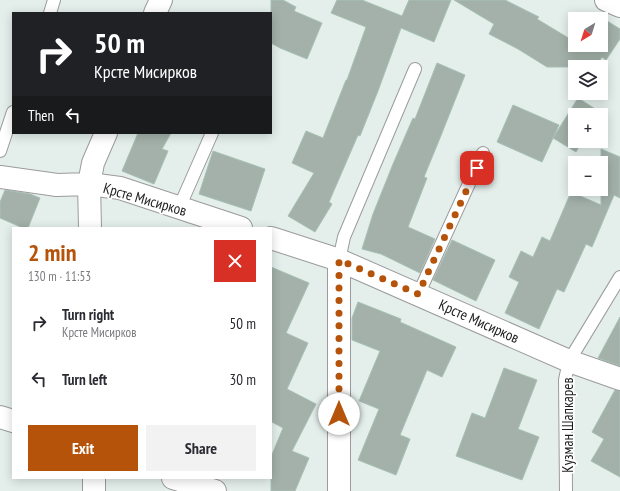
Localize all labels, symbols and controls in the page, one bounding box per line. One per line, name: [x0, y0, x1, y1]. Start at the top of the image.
north arrow: [568, 12, 608, 52]
map controls: [568, 12, 608, 196]
text: 50 m: [94, 24, 145, 61]
icon: right: [28, 28, 80, 80]
text: Крсте Мисирков: [94, 60, 197, 83]
button: layers: [568, 60, 608, 100]
icon: left: [62, 104, 84, 126]
text: Then: [28, 106, 54, 125]
button: +: [568, 108, 608, 148]
pin: [460, 151, 494, 185]
button: −: [568, 156, 608, 196]
icon: arrive: [466, 157, 488, 179]
street label: Крсте Мисирков: [101, 178, 189, 220]
text: 2 min: [28, 237, 76, 268]
button: close: [214, 240, 256, 282]
text: 130 m · 11:53: [28, 268, 91, 285]
street label: Крсте Мисирков: [436, 295, 522, 347]
text: Turn right: [62, 305, 114, 324]
icon: right: [28, 312, 50, 334]
text: 50 m: [230, 314, 256, 333]
text: Крсте Мисирков: [62, 324, 136, 341]
icon: left: [28, 368, 50, 390]
text: Turn left: [62, 370, 107, 389]
text: 30 m: [230, 370, 256, 389]
street label: Кузман Шапкарев: [558, 377, 577, 473]
position arrow: [318, 393, 360, 435]
button: Exit: [28, 425, 138, 471]
button: Share: [146, 425, 256, 471]

